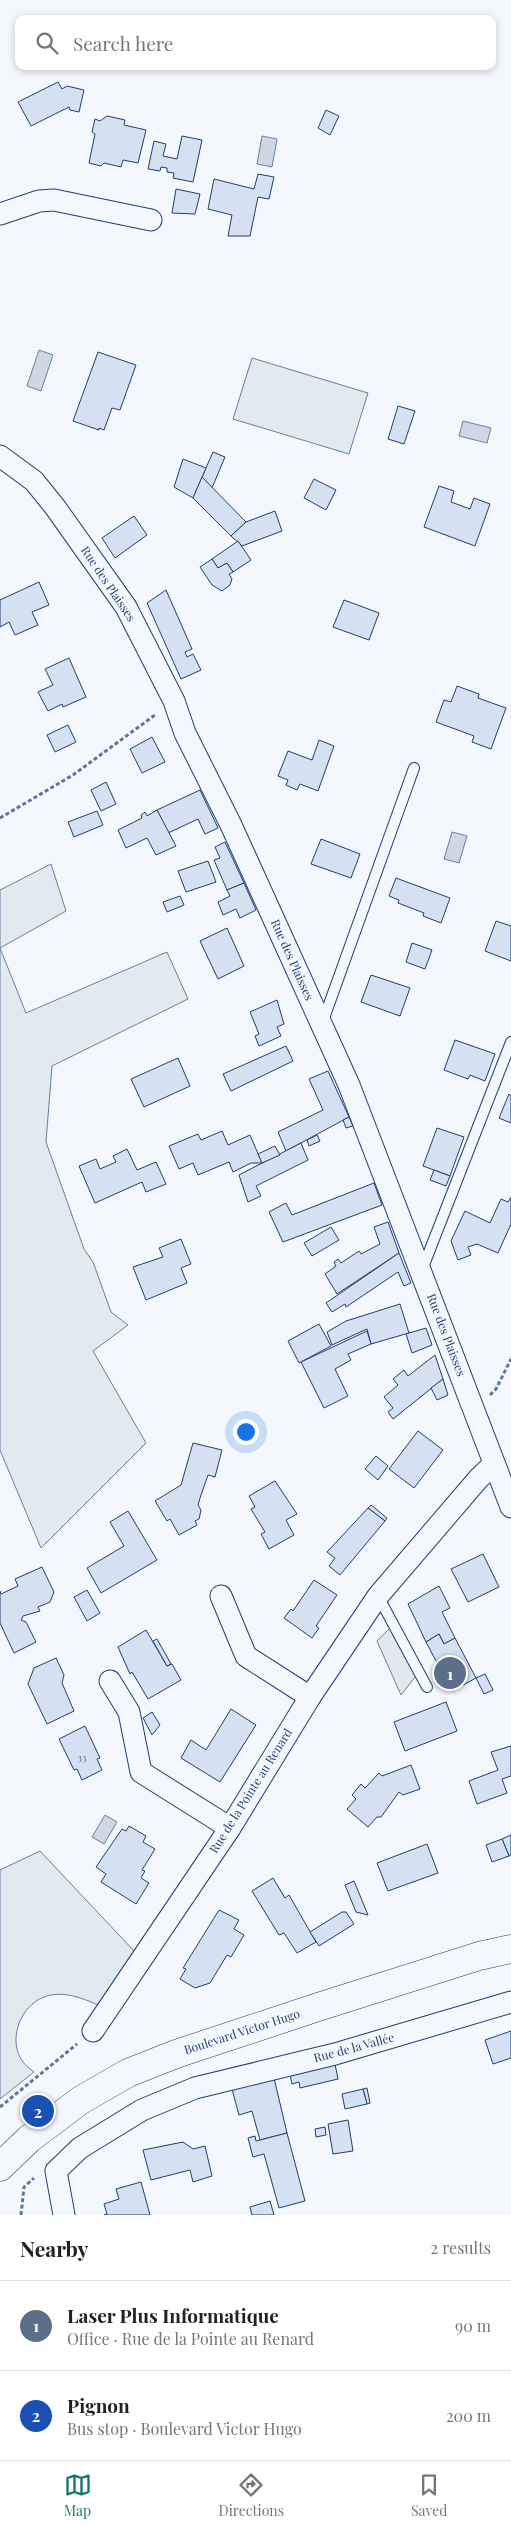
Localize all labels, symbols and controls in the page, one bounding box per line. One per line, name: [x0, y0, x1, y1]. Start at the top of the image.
search box: [15, 15, 496, 70]
icon: search: [33, 29, 61, 57]
text: Search here: [73, 30, 173, 56]
street label: Rue des Plaisses: [78, 543, 140, 624]
street label: Rue des Plaisses: [268, 917, 318, 1003]
street label: Rue des Plaisses: [424, 1291, 470, 1378]
your location: [233, 1419, 259, 1445]
pin: 1: [434, 1654, 466, 1692]
street label: Rue de la Pointe au Renard: [205, 1725, 295, 1856]
house number: 33: [77, 1750, 87, 1764]
street label: Boulevard Victor Hugo: [182, 2005, 302, 2057]
street label: Rue de la Vallée: [312, 2029, 396, 2066]
pin: 2: [22, 2092, 54, 2130]
text: Nearby: [20, 2234, 89, 2262]
text: 2 results: [431, 2237, 491, 2258]
text: Laser Plus Informatique: [67, 2302, 279, 2328]
text: 1: [33, 2315, 39, 2336]
text: 90 m: [455, 2315, 491, 2336]
text: Office · Rue de la Pointe au Renard: [67, 2328, 314, 2349]
text: Pignon: [67, 2392, 130, 2418]
text: 2: [32, 2405, 40, 2426]
text: 200 m: [446, 2405, 491, 2426]
text: Bus stop · Boulevard Victor Hugo: [67, 2418, 302, 2439]
tab: Map: [64, 2471, 92, 2520]
tab: Directions: [219, 2471, 284, 2520]
tab: Saved: [411, 2471, 447, 2520]

